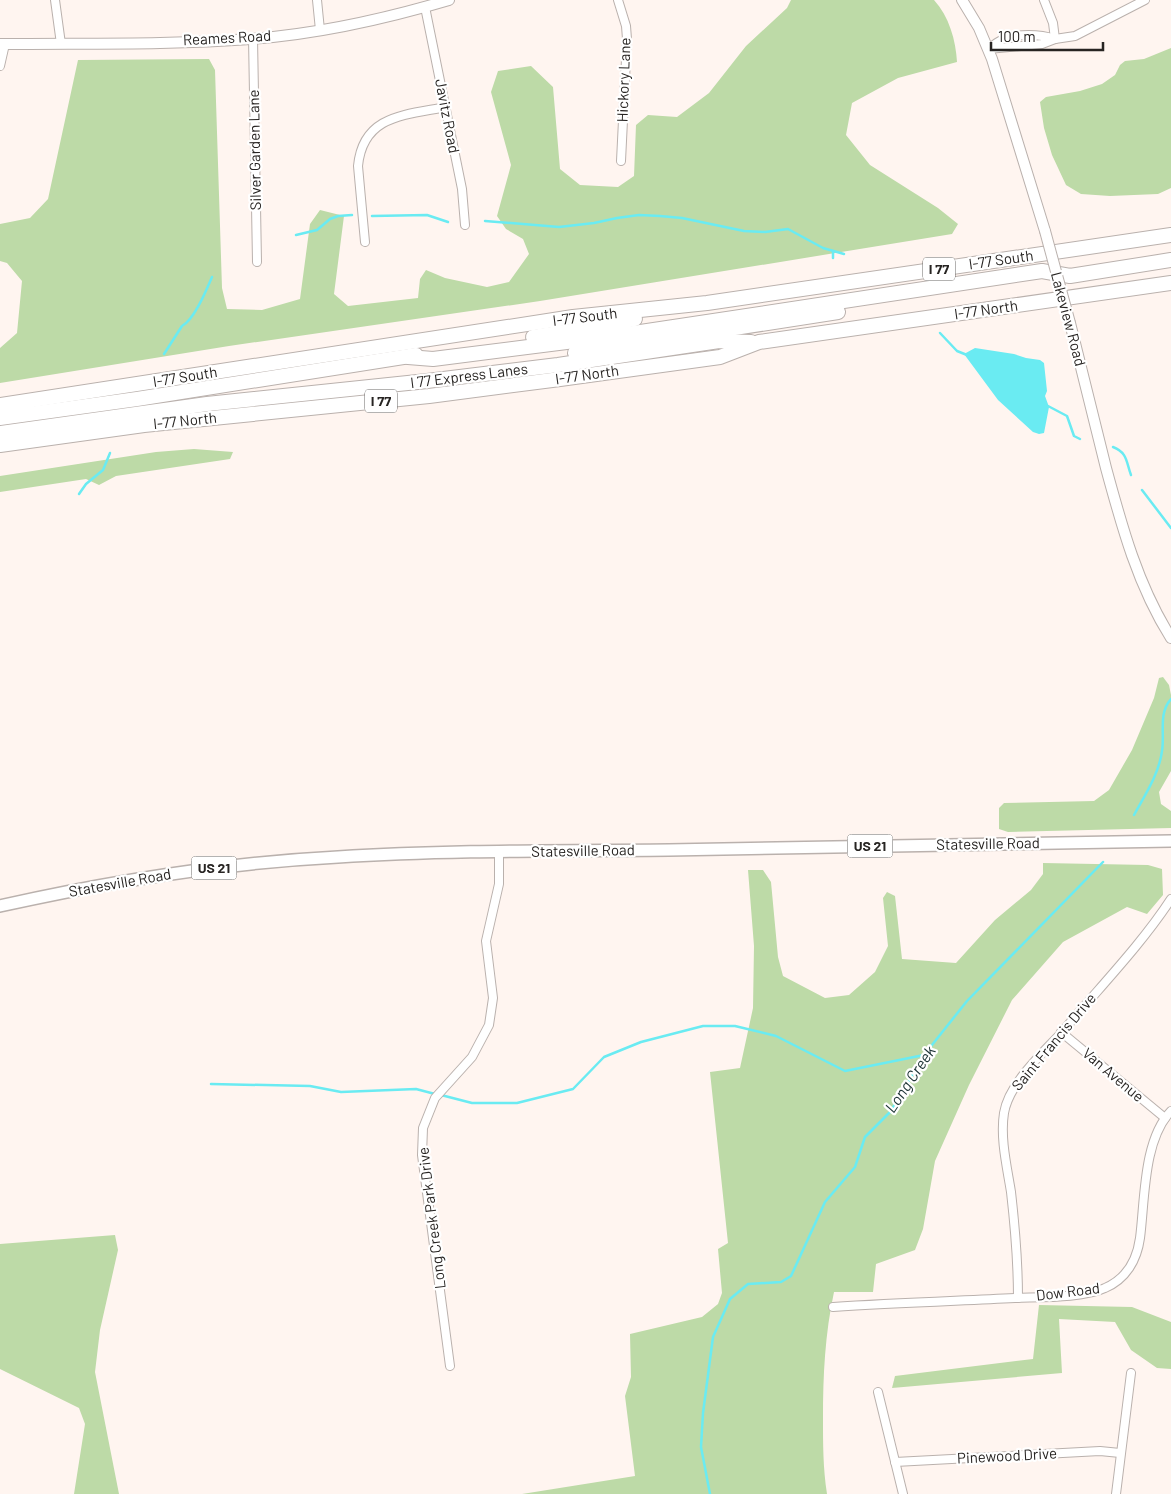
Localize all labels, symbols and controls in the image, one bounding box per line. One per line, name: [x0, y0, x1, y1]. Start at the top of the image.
scale bar: [991, 20, 1104, 52]
street label: Reames Road: [182, 26, 271, 48]
text: 100 m: [998, 27, 1036, 45]
street label: Hickory Lane: [613, 37, 633, 123]
street label: Javitz Road: [432, 77, 464, 155]
street label: Silver Garden Lane: [244, 89, 264, 211]
street label: I-77 South: [967, 246, 1034, 272]
road number: I 77: [923, 258, 955, 280]
street label: Lakeview Road: [1048, 270, 1090, 368]
street label: I-77 North: [953, 296, 1019, 322]
street label: I-77 South: [552, 303, 618, 329]
street label: I 77 Express Lanes: [409, 359, 529, 391]
street label: I-77 North: [554, 361, 620, 387]
street label: I-77 South: [151, 362, 218, 390]
road number: I 77: [365, 390, 397, 412]
street label: I-77 North: [152, 408, 218, 432]
street label: Statesville Road: [936, 833, 1040, 853]
road number: US 21: [848, 834, 892, 858]
street label: Statesville Road: [531, 840, 635, 860]
road number: US 21: [192, 856, 236, 880]
street label: Statesville Road: [67, 864, 172, 900]
street label: Saint Francis Drive: [1007, 989, 1099, 1094]
water label: Long Creek: [880, 1042, 939, 1116]
street label: Van Avenue: [1079, 1043, 1148, 1105]
street label: Long Creek Park Drive: [413, 1146, 449, 1290]
street label: Dow Road: [1035, 1278, 1101, 1304]
street label: Pinewood Drive: [957, 1443, 1057, 1467]

